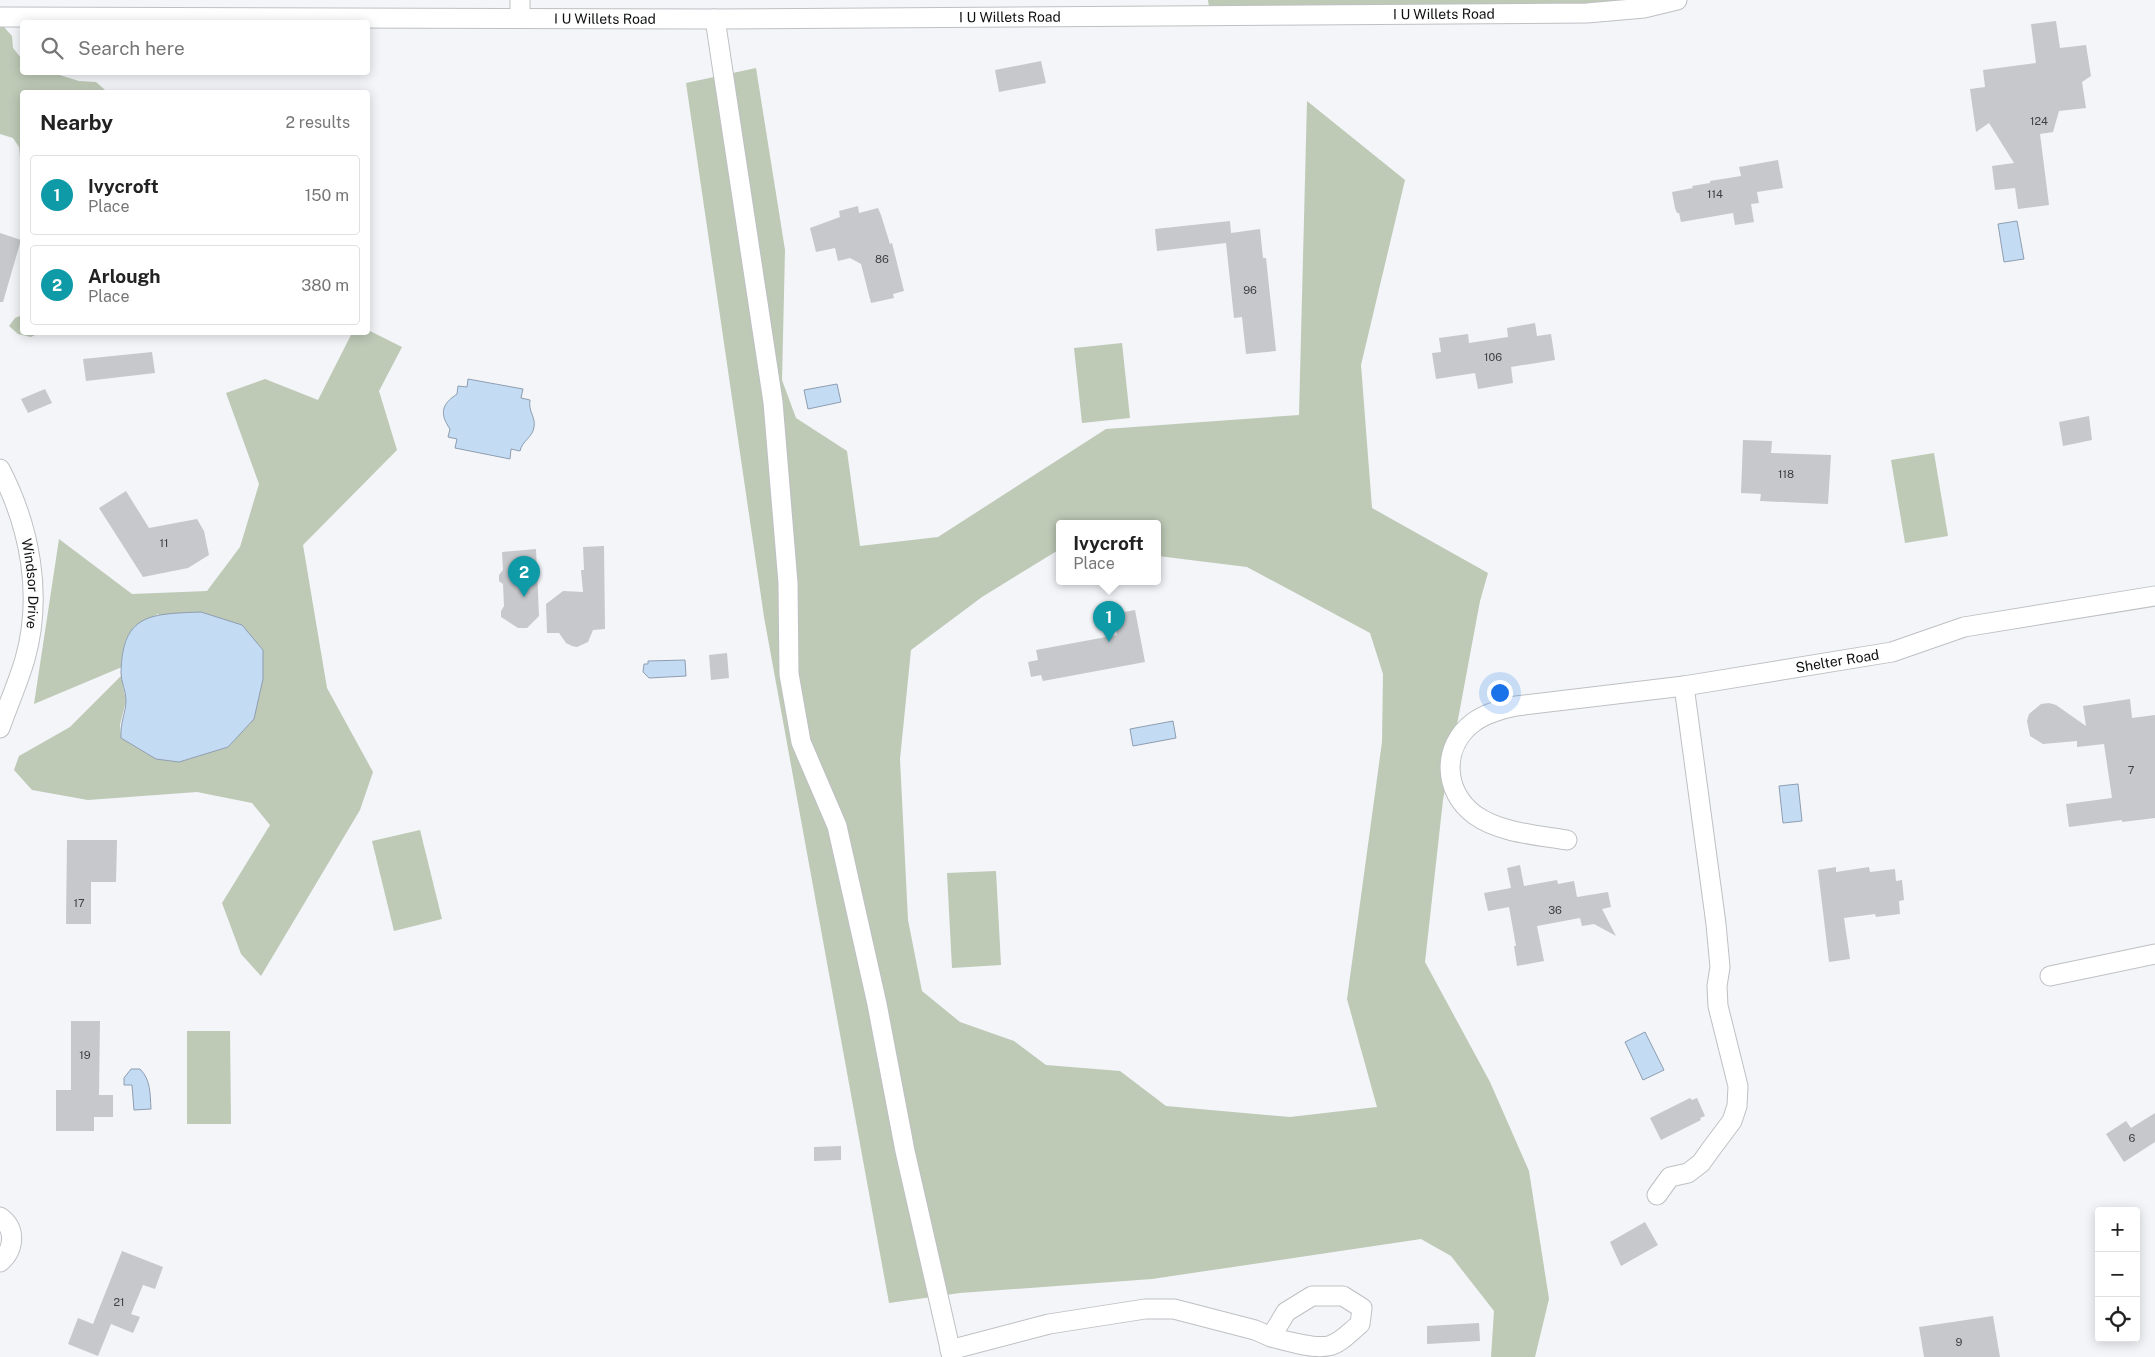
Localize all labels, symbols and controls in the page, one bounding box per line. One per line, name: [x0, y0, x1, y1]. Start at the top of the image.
street label: I U Willets Road: [1393, 6, 1495, 22]
street label: I U Willets Road: [959, 9, 1061, 25]
street label: I U Willets Road: [554, 11, 656, 27]
search box: [20, 20, 370, 75]
icon: search: [38, 34, 66, 62]
text: Search here: [78, 37, 185, 59]
text: Nearby: [40, 110, 113, 135]
text: 2 results: [285, 113, 350, 132]
house number: 124: [2030, 115, 2048, 127]
text: Ivycroft: [88, 175, 159, 197]
text: 1: [54, 186, 60, 205]
text: 150 m: [305, 186, 349, 205]
house number: 114: [1707, 188, 1723, 200]
text: Place: [88, 197, 130, 216]
house number: 86: [875, 253, 889, 265]
text: Arlough: [88, 265, 161, 287]
text: 2: [52, 276, 62, 295]
text: 380 m: [301, 276, 349, 295]
house number: 96: [1243, 284, 1257, 296]
text: Place: [88, 287, 130, 306]
house number: 106: [1484, 351, 1502, 363]
house number: 118: [1778, 468, 1794, 480]
popup: [1056, 520, 1161, 585]
text: Ivycroft: [1073, 532, 1144, 554]
street label: Windsor Drive: [18, 537, 41, 630]
house number: 11: [160, 537, 168, 549]
text: Place: [1073, 554, 1115, 573]
pin: 2: [508, 556, 540, 597]
pin: 1: [1093, 601, 1125, 642]
street label: Shelter Road: [1794, 646, 1880, 676]
your location: [1487, 680, 1513, 706]
house number: 7: [2128, 764, 2135, 776]
house number: 17: [73, 897, 85, 909]
house number: 36: [1548, 904, 1562, 916]
house number: 19: [79, 1049, 91, 1061]
house number: 6: [2129, 1132, 2136, 1144]
map controls: [2095, 1207, 2140, 1342]
button: +: [2095, 1207, 2140, 1252]
button: −: [2095, 1252, 2140, 1297]
house number: 21: [113, 1296, 125, 1308]
button: locate: [2095, 1297, 2140, 1342]
house number: 9: [1956, 1336, 1963, 1348]

